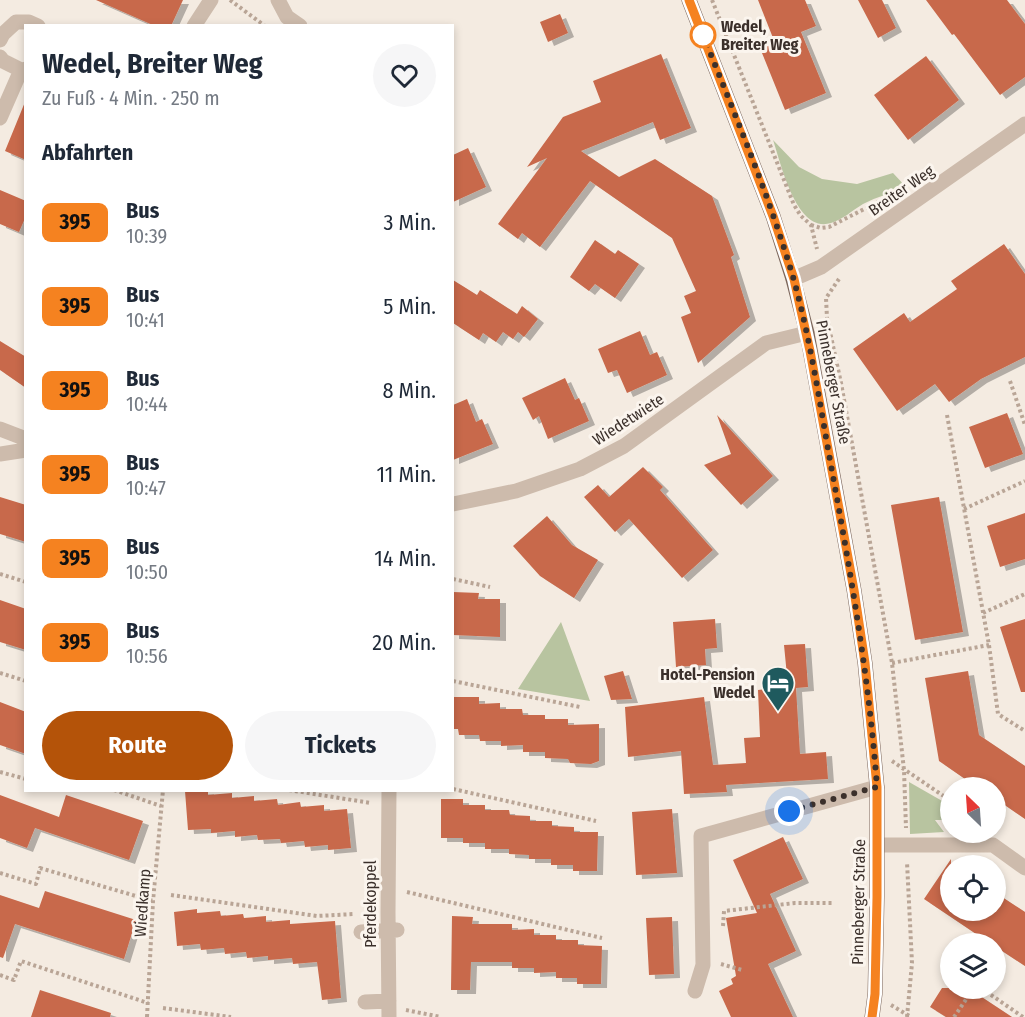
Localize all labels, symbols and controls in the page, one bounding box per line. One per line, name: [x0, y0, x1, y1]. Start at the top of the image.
place label: Wedel, Breiter Weg: [721, 17, 799, 54]
marker: Wedel, Breiter Weg: [690, 22, 716, 48]
button: heart: [373, 44, 436, 107]
text: Wedel, Breiter Weg: [42, 47, 263, 80]
text: Zu Fuß · 4 Min. · 250 m: [42, 86, 220, 110]
text: Abfahrten: [42, 139, 133, 166]
street label: Breiter Weg: [865, 161, 938, 220]
text: Bus: [126, 197, 159, 224]
text: 395: [60, 209, 90, 235]
text: 3 Min.: [383, 209, 436, 236]
text: 10:39: [126, 224, 167, 248]
text: Bus: [126, 281, 159, 308]
text: 395: [60, 293, 90, 319]
text: 5 Min.: [383, 293, 436, 320]
text: 10:41: [126, 308, 165, 332]
street label: Pinneberger Straße: [812, 318, 855, 446]
text: Bus: [126, 365, 159, 392]
text: 395: [60, 377, 90, 403]
text: 8 Min.: [382, 377, 436, 404]
street label: Wiedetwiete: [589, 389, 667, 449]
text: 10:44: [126, 392, 168, 416]
text: Bus: [126, 449, 159, 476]
text: 395: [60, 461, 90, 487]
text: 11 Min.: [377, 461, 436, 488]
text: 10:47: [126, 476, 166, 500]
text: Bus: [126, 533, 159, 560]
text: 395: [60, 545, 90, 571]
text: 14 Min.: [374, 545, 436, 572]
text: 10:50: [126, 560, 168, 584]
text: Bus: [126, 617, 159, 644]
text: 395: [60, 629, 90, 655]
text: 20 Min.: [372, 629, 436, 656]
text: 10:56: [126, 644, 168, 668]
place label: Hotel-Pension Wedel: [660, 665, 756, 702]
hotel icon: Hotel-Pension Wedel: [760, 665, 796, 712]
button: Route: [42, 711, 233, 780]
button: Tickets: [245, 711, 436, 780]
north arrow: [940, 777, 1006, 843]
map controls: [940, 777, 1006, 999]
your location: [774, 796, 804, 826]
street label: Pinneberger Straße: [848, 839, 869, 965]
button: locate: [940, 855, 1006, 921]
street label: Pferdekoppel: [361, 860, 380, 948]
street label: Wiedkamp: [131, 868, 154, 938]
button: layers: [940, 933, 1006, 999]

